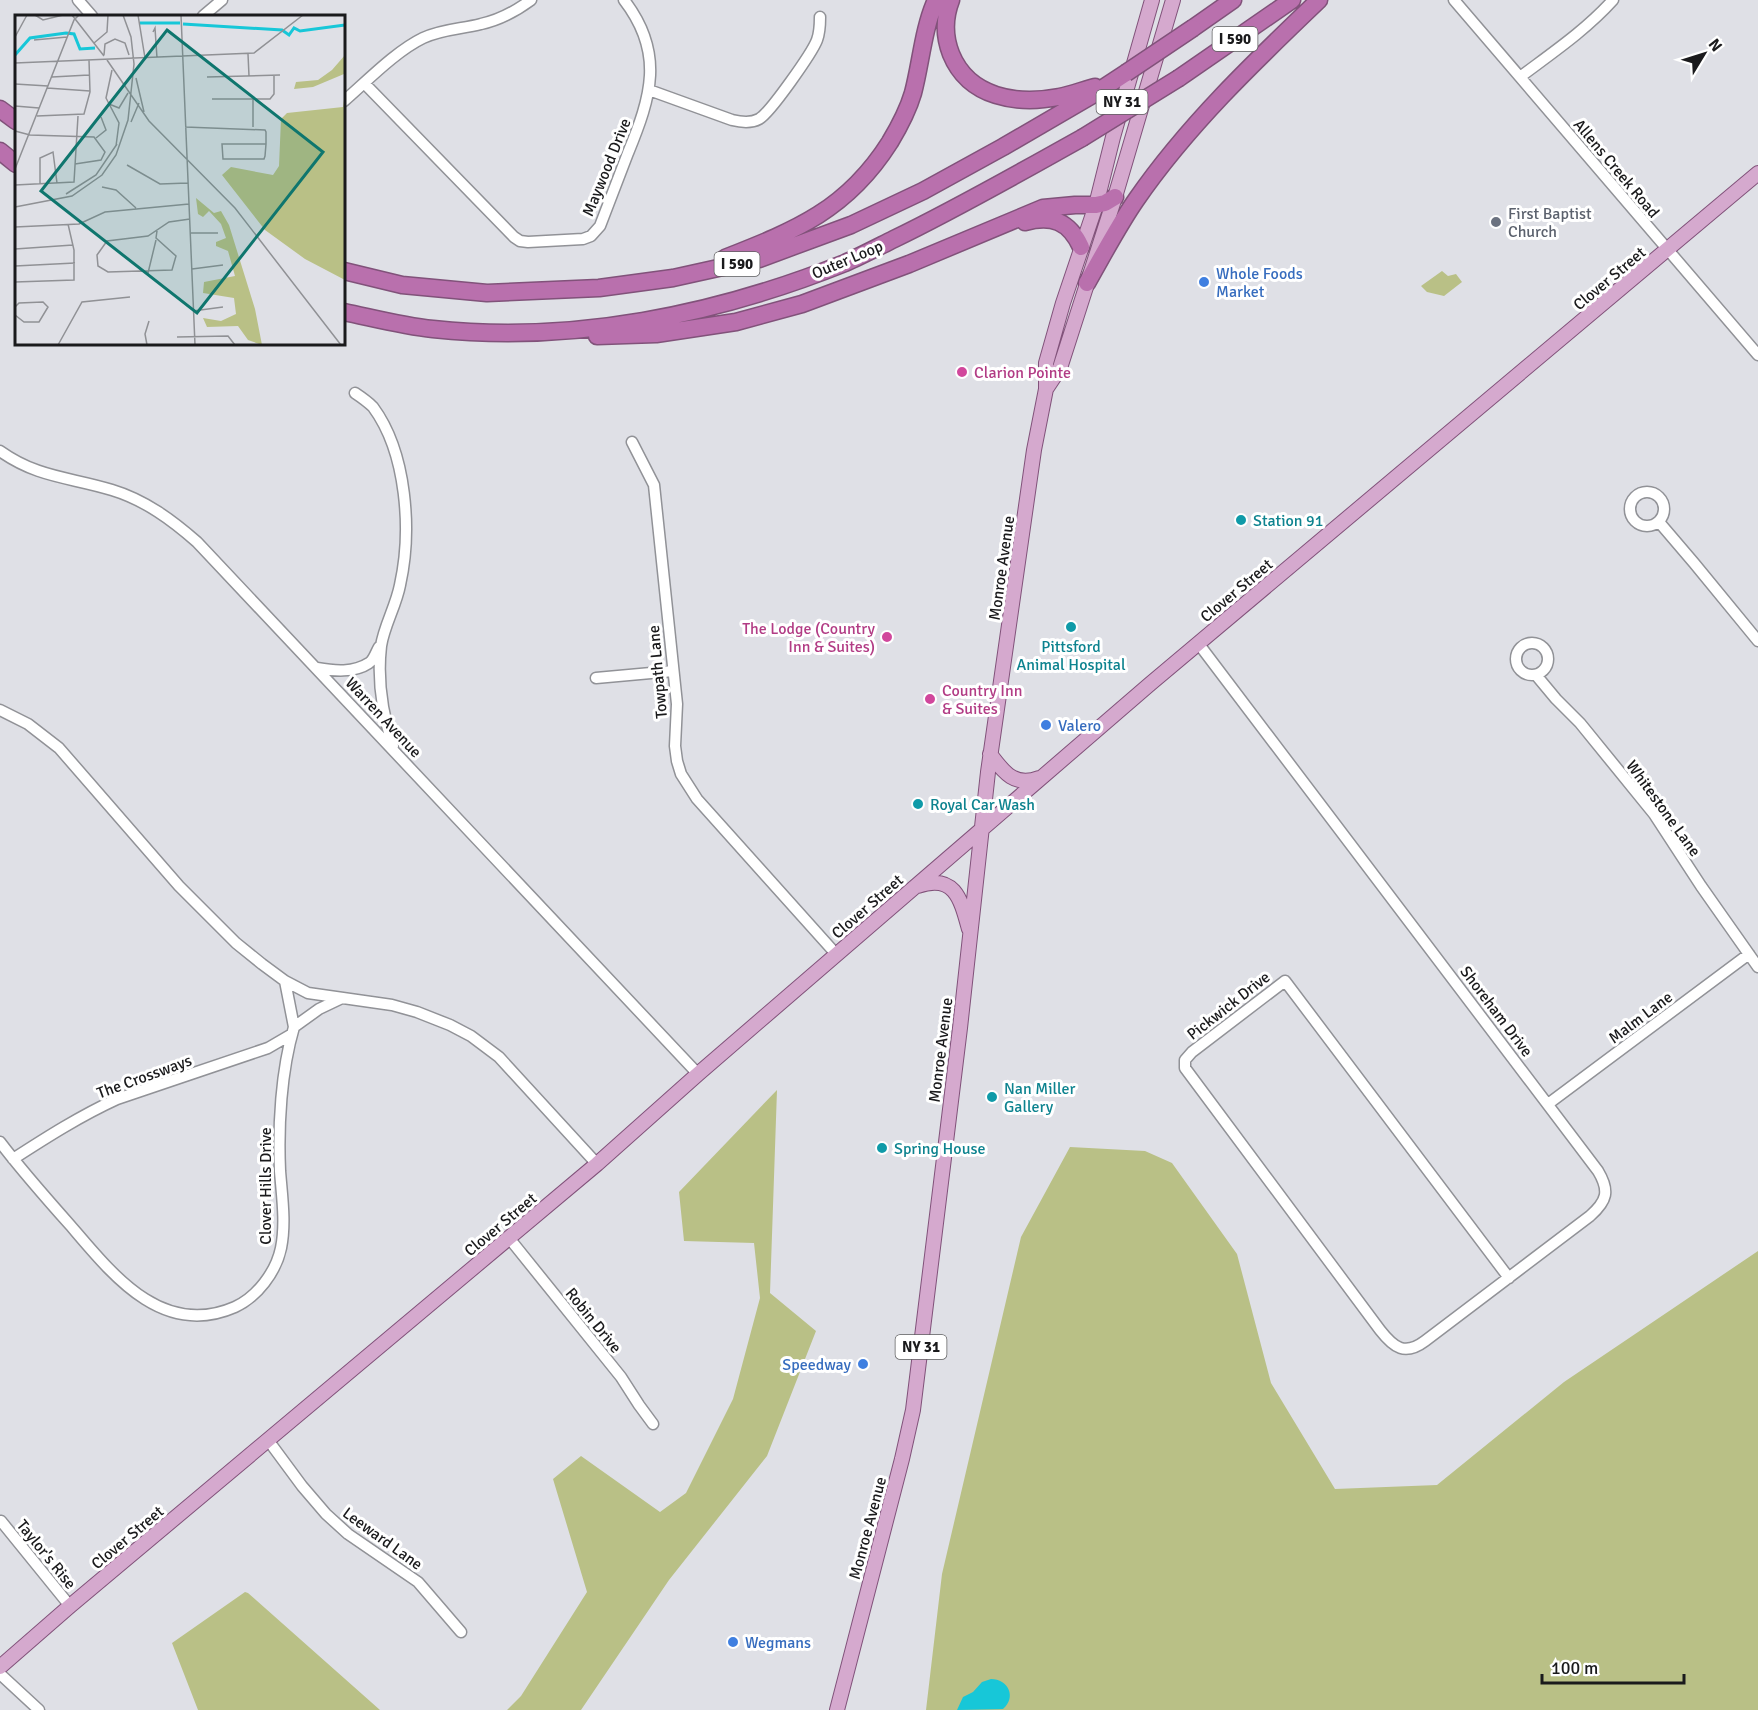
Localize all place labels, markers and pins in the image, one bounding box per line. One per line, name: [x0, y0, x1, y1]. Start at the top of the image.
place label: First Baptist Church: [1508, 204, 1592, 242]
marker: First Baptist Church: [1489, 215, 1503, 229]
place label: Whole Foods Market: [1216, 264, 1303, 302]
marker: Whole Foods Market: [1197, 275, 1211, 289]
place label: Clarion Pointe: [974, 363, 1071, 383]
marker: Clarion Pointe: [955, 365, 969, 379]
place label: Station 91: [1253, 511, 1323, 531]
marker: Station 91: [1234, 513, 1248, 527]
place label: The Lodge (Country Inn & Suites): [742, 619, 876, 657]
marker: Pittsford Animal Hospital: [1064, 620, 1078, 634]
marker: The Lodge (Country Inn & Suites): [880, 630, 894, 644]
place label: Pittsford Animal Hospital: [1016, 637, 1126, 675]
place label: Country Inn & Suites: [942, 681, 1022, 719]
marker: Country Inn & Suites: [923, 692, 937, 706]
place label: Valero: [1058, 716, 1101, 736]
marker: Valero: [1039, 718, 1053, 732]
place label: Royal Car Wash: [930, 795, 1035, 815]
marker: Royal Car Wash: [911, 797, 925, 811]
place label: Nan Miller Gallery: [1004, 1079, 1076, 1117]
marker: Nan Miller Gallery: [985, 1090, 999, 1104]
place label: Spring House: [894, 1139, 985, 1159]
marker: Spring House: [875, 1141, 889, 1155]
place label: Speedway: [782, 1355, 852, 1375]
marker: Speedway: [856, 1357, 870, 1371]
place label: Wegmans: [745, 1633, 811, 1653]
marker: Wegmans: [726, 1635, 740, 1649]

